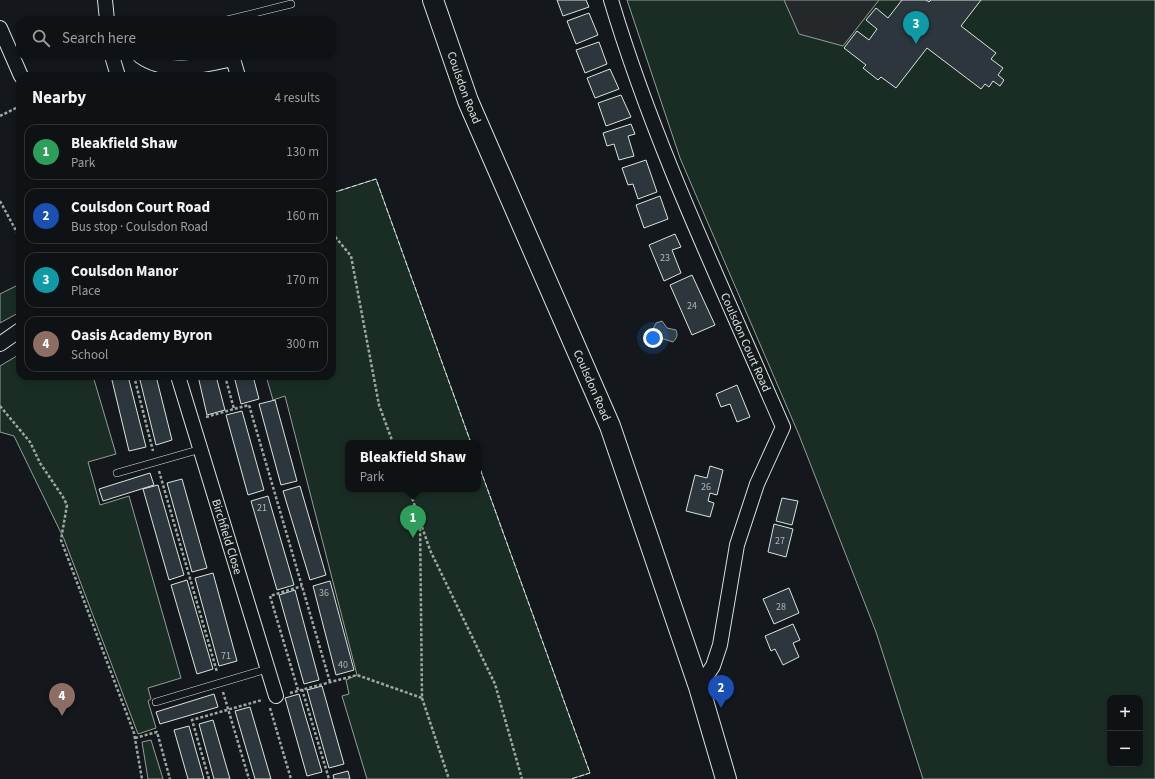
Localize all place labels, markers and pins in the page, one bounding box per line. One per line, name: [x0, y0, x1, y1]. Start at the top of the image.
pin: 3: [903, 11, 929, 44]
pin: 1: [400, 505, 426, 538]
pin: 2: [708, 675, 734, 708]
pin: 4: [49, 683, 75, 716]

